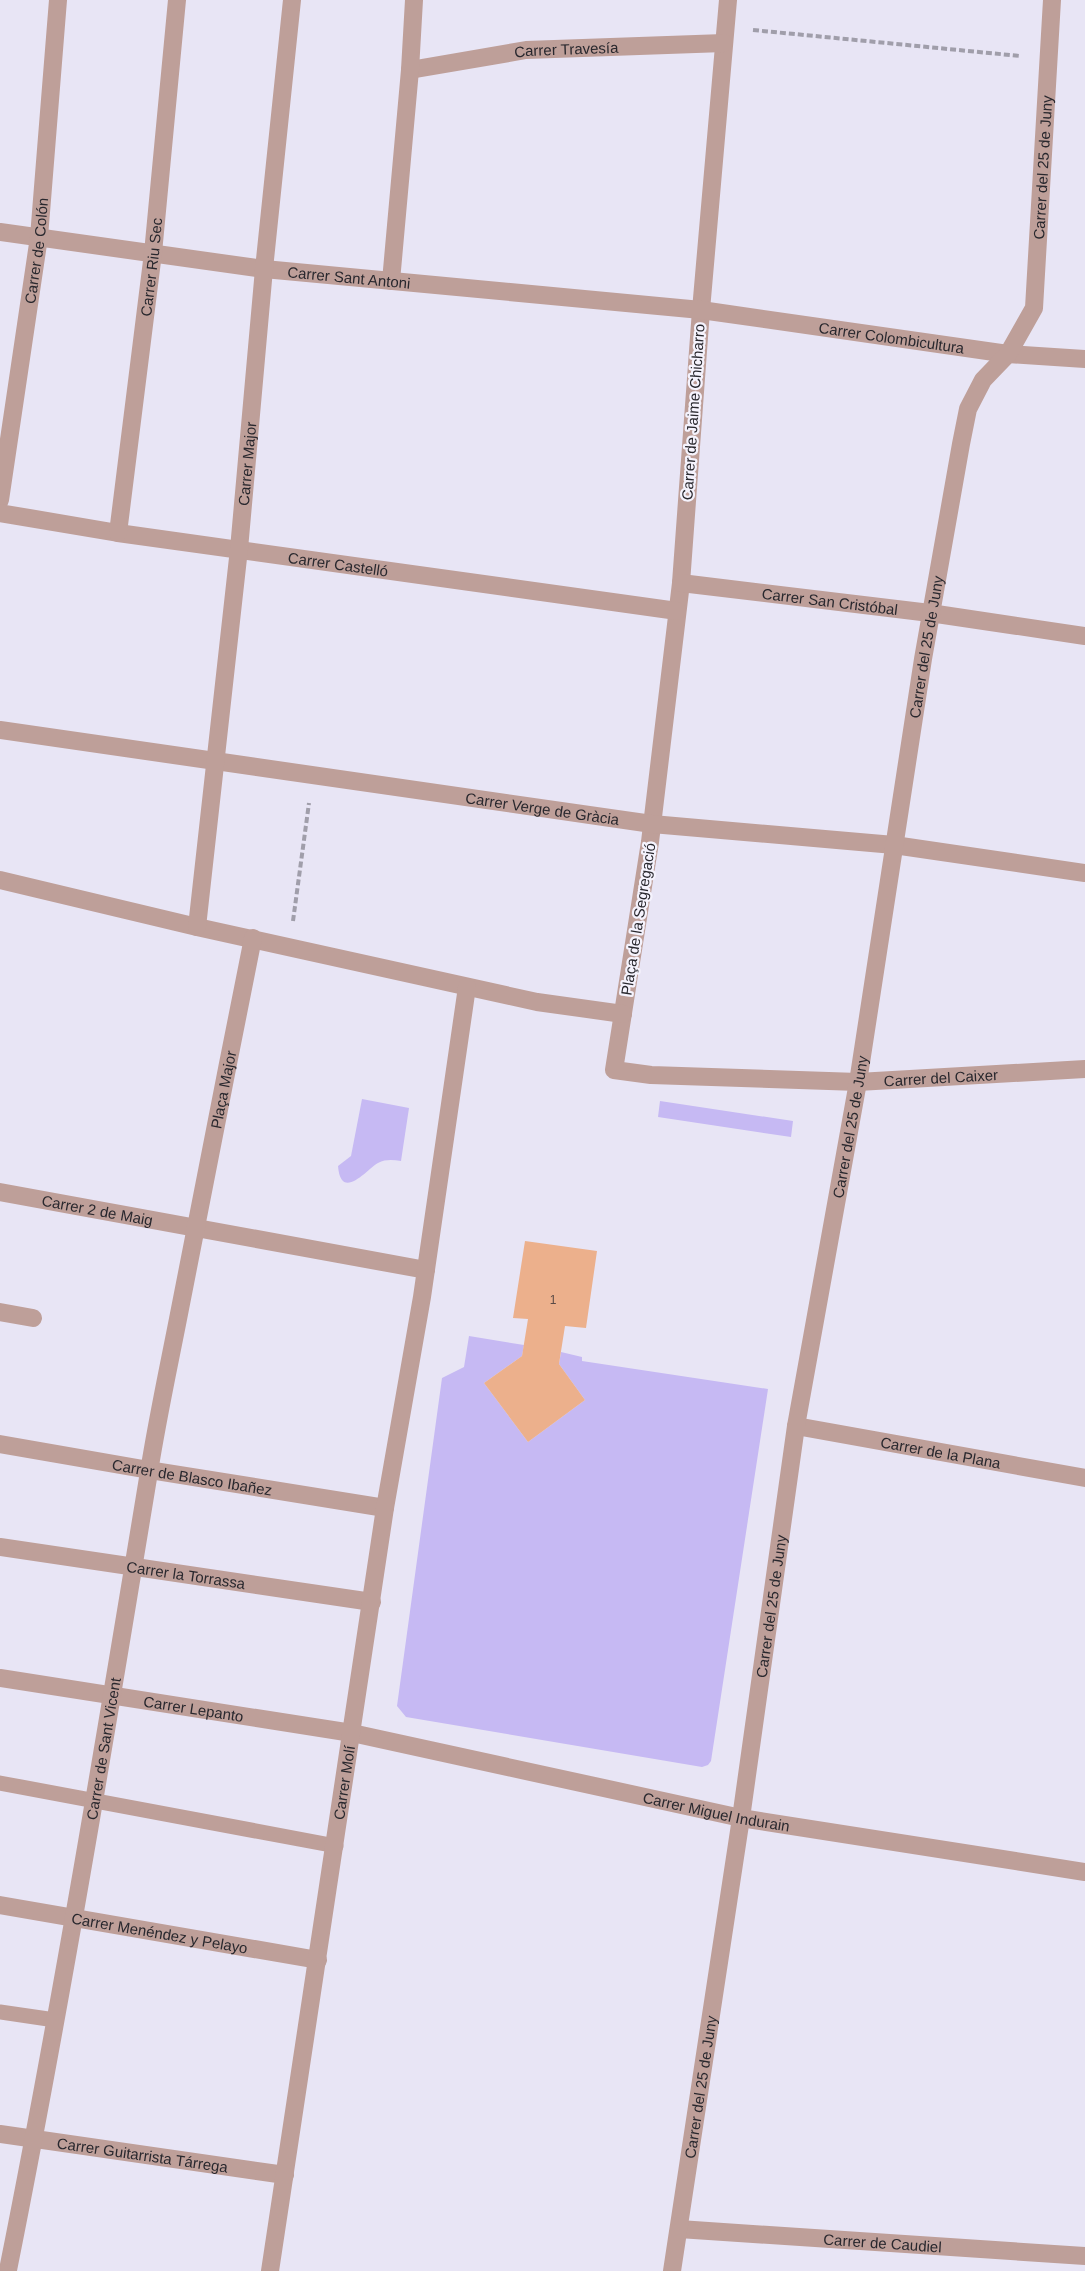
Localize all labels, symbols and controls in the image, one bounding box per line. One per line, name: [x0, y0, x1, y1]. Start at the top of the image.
street label: Carrer Travesía: [513, 38, 619, 60]
street label: Carrer del 25 de Juny: [1030, 94, 1055, 240]
street label: Carrer de Colón: [21, 197, 51, 305]
street label: Carrer Riu Sec: [137, 216, 165, 317]
street label: Carrer Sant Antoni: [287, 263, 411, 291]
street label: Carrer Colombicultura: [818, 318, 966, 356]
street label: Carrer de Jaime Chicharro: [678, 323, 708, 501]
street label: Carrer Major: [234, 421, 259, 506]
street label: Carrer Castelló: [287, 548, 389, 579]
street label: Carrer del 25 de Juny: [906, 574, 946, 719]
street label: Carrer San Cristóbal: [761, 584, 899, 618]
street label: Carrer Verge de Gràcia: [464, 789, 621, 828]
street label: Plaça de la Segregació: [618, 841, 658, 997]
street label: Plaça Major: [207, 1049, 239, 1130]
street label: Carrer del 25 de Juny: [829, 1054, 871, 1199]
street label: Carrer del Caixer: [883, 1066, 998, 1089]
street label: Carrer 2 de Maig: [40, 1191, 154, 1228]
house number: 1: [550, 1293, 557, 1307]
street label: Carrer de la Plana: [879, 1433, 1003, 1471]
street label: Carrer de Blasco Ibañez: [111, 1455, 273, 1498]
street label: Carrer del 25 de Juny: [752, 1533, 789, 1679]
street label: Carrer la Torrassa: [125, 1557, 247, 1592]
street label: Carrer de Sant Vicent: [83, 1675, 123, 1821]
street label: Carrer Lepanto: [142, 1692, 245, 1724]
street label: Carrer Molí: [330, 1743, 358, 1821]
street label: Carrer Miguel Indurain: [641, 1788, 791, 1834]
street label: Carrer Menéndez y Pelayo: [70, 1909, 249, 1956]
street label: Carrer del 25 de Juny: [681, 2014, 719, 2160]
street label: Carrer Guitarrista Tárrega: [56, 2134, 230, 2175]
street label: Carrer de Caudiel: [823, 2230, 942, 2255]

